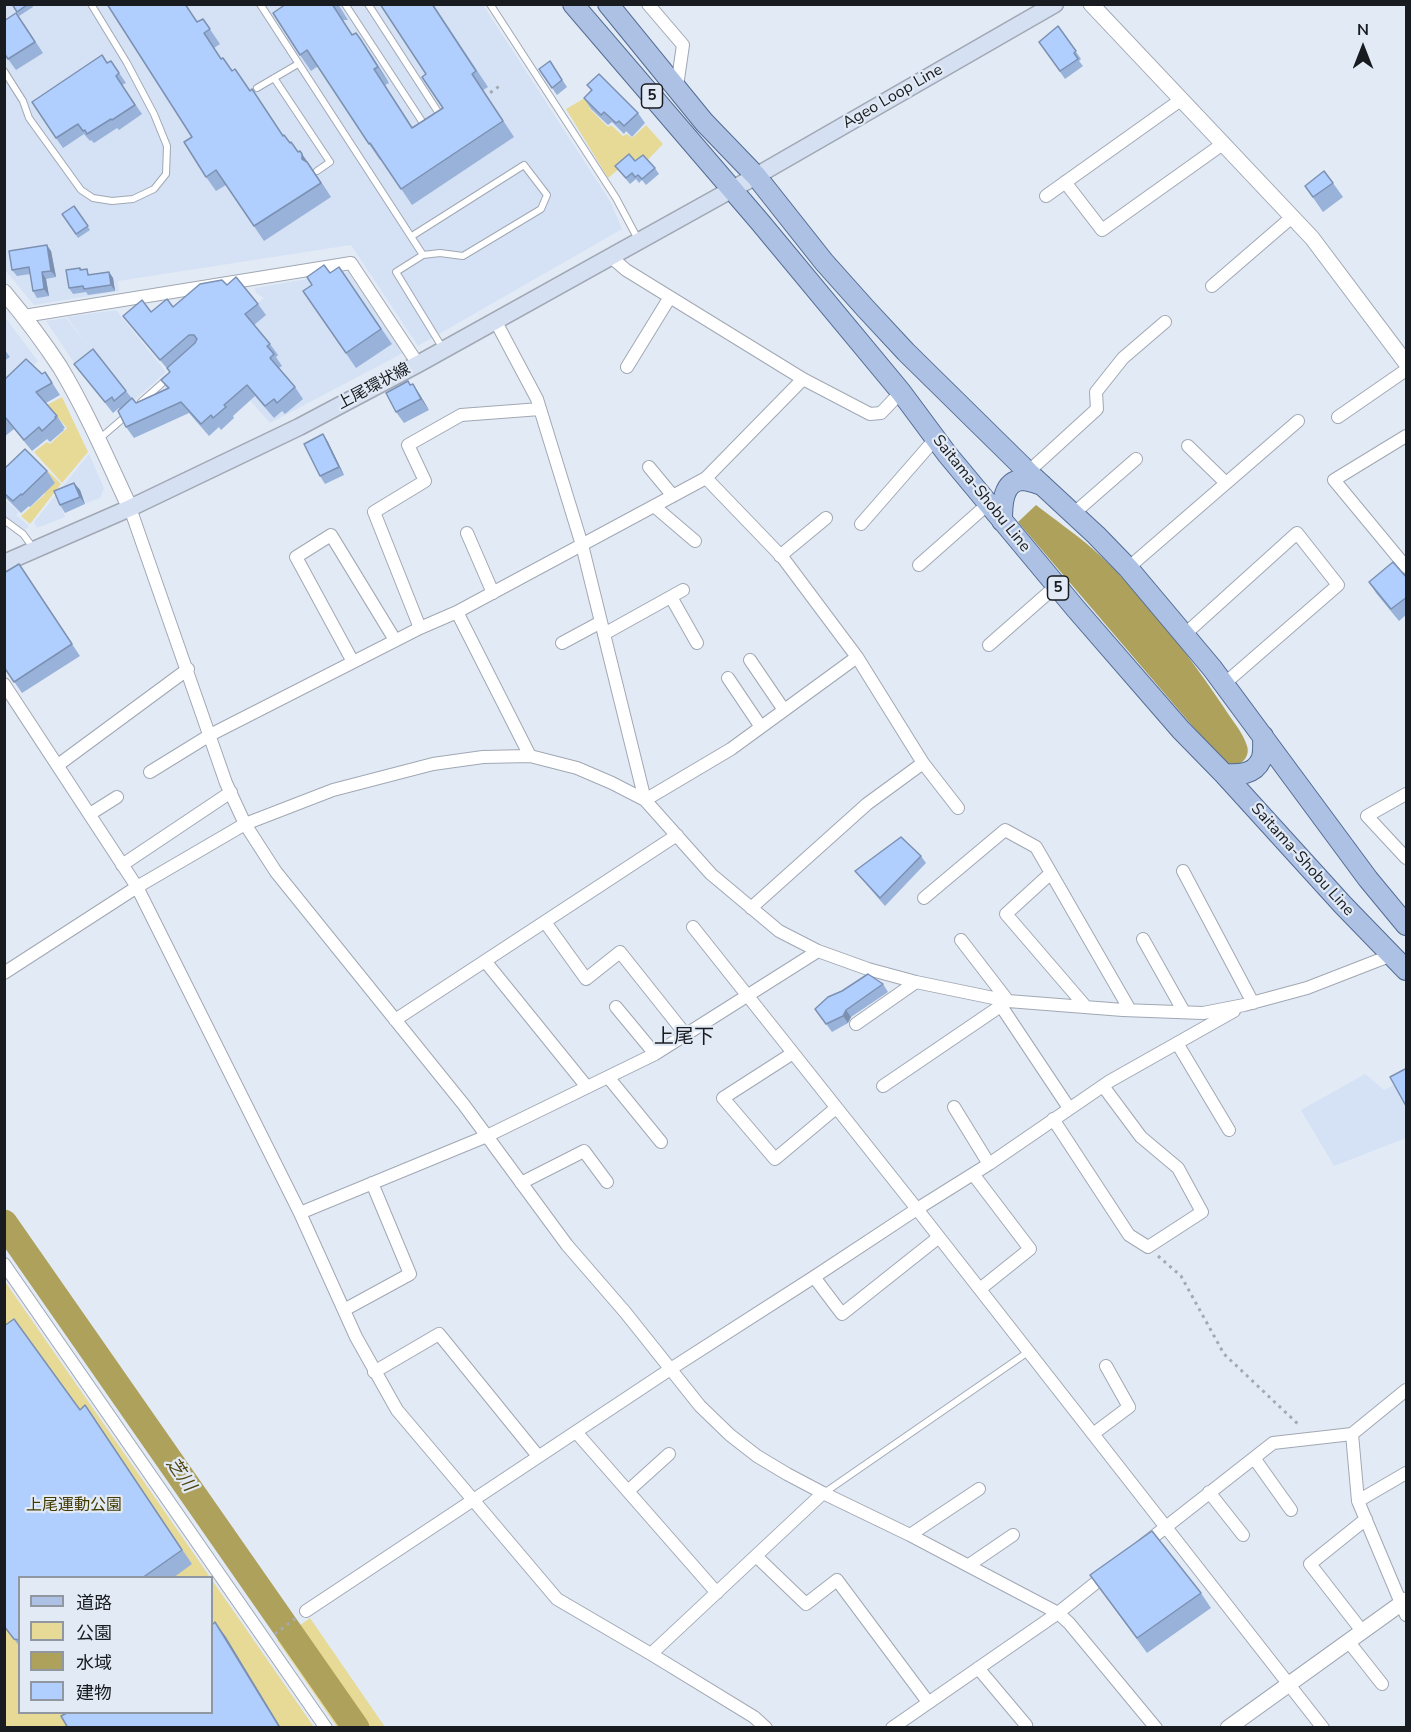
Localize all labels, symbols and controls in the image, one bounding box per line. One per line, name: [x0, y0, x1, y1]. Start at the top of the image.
north arrow: [1333, 18, 1393, 78]
text: N: [1357, 19, 1369, 41]
street label: Ageo Loop Line: [840, 61, 946, 133]
road number: 5: [642, 84, 662, 108]
street label: 上尾環状線: [334, 360, 414, 414]
street label: Saitama-Shobu Line: [928, 432, 1034, 556]
road number: 5: [1048, 576, 1068, 600]
street label: Saitama-Shobu Line: [1246, 800, 1358, 920]
district label: 上尾下: [654, 1026, 714, 1050]
water label: 芝川: [161, 1454, 199, 1496]
park label: 上尾運動公園: [26, 1496, 122, 1516]
legend: [18, 1576, 213, 1714]
text: 道路: [76, 1591, 112, 1615]
text: 公園: [76, 1621, 112, 1645]
text: 水域: [76, 1651, 112, 1675]
text: 建物: [76, 1681, 112, 1705]

